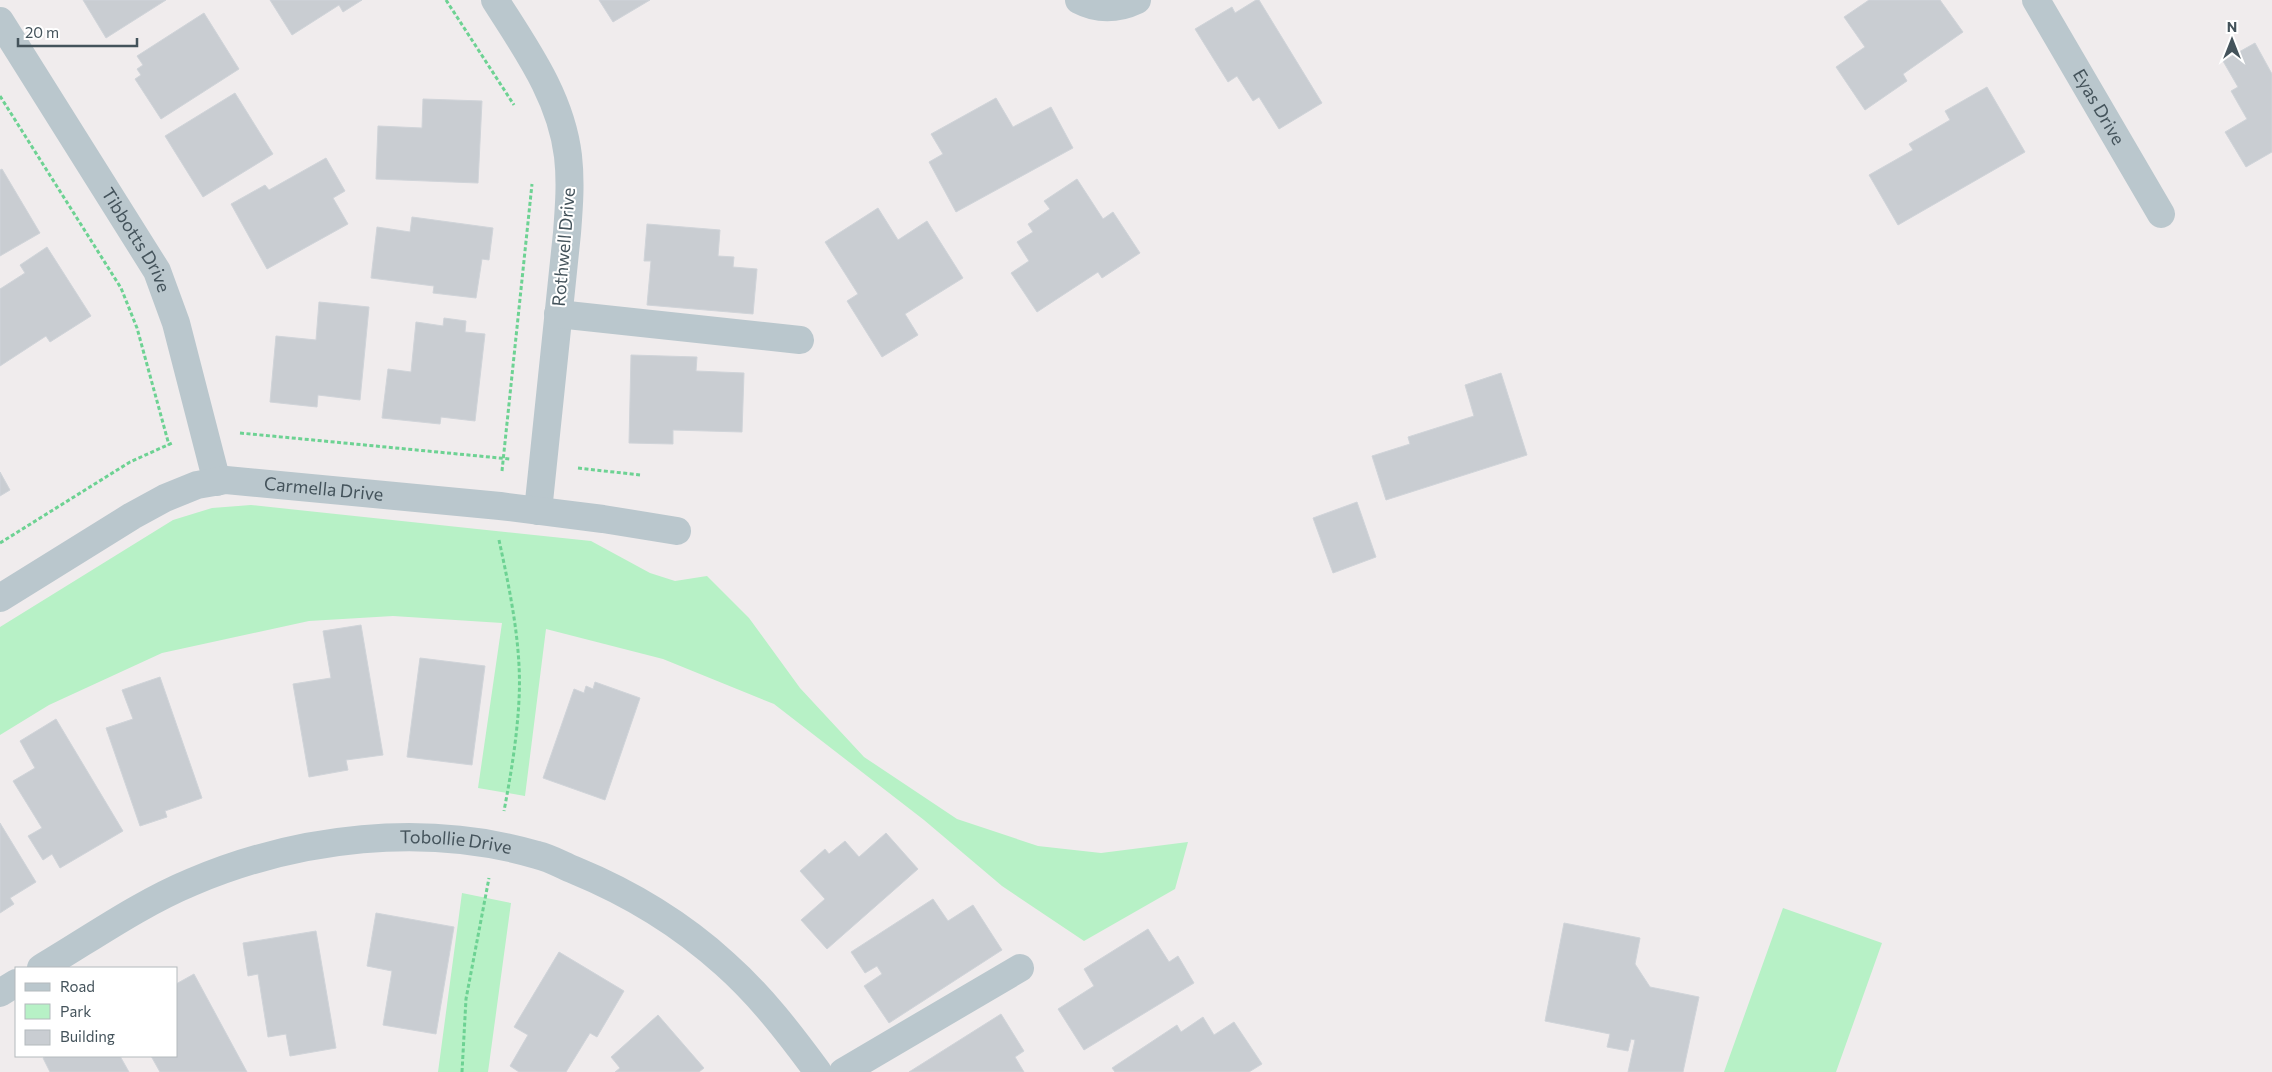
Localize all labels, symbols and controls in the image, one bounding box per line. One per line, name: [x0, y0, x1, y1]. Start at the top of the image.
scale bar: [18, 15, 136, 47]
north arrow: [2207, 15, 2257, 65]
text: N: [2227, 18, 2237, 35]
text: 20 m: [25, 23, 59, 41]
street label: Eyas Drive: [2069, 65, 2130, 148]
street label: Tibbotts Drive: [97, 183, 176, 295]
street label: Rothwell Drive: [547, 187, 579, 307]
street label: Carmella Drive: [263, 472, 384, 505]
street label: Tobollie Drive: [400, 825, 514, 858]
legend: [15, 967, 178, 1057]
text: Road: [60, 977, 95, 995]
text: Park: [60, 1002, 91, 1020]
text: Building: [60, 1027, 115, 1045]

